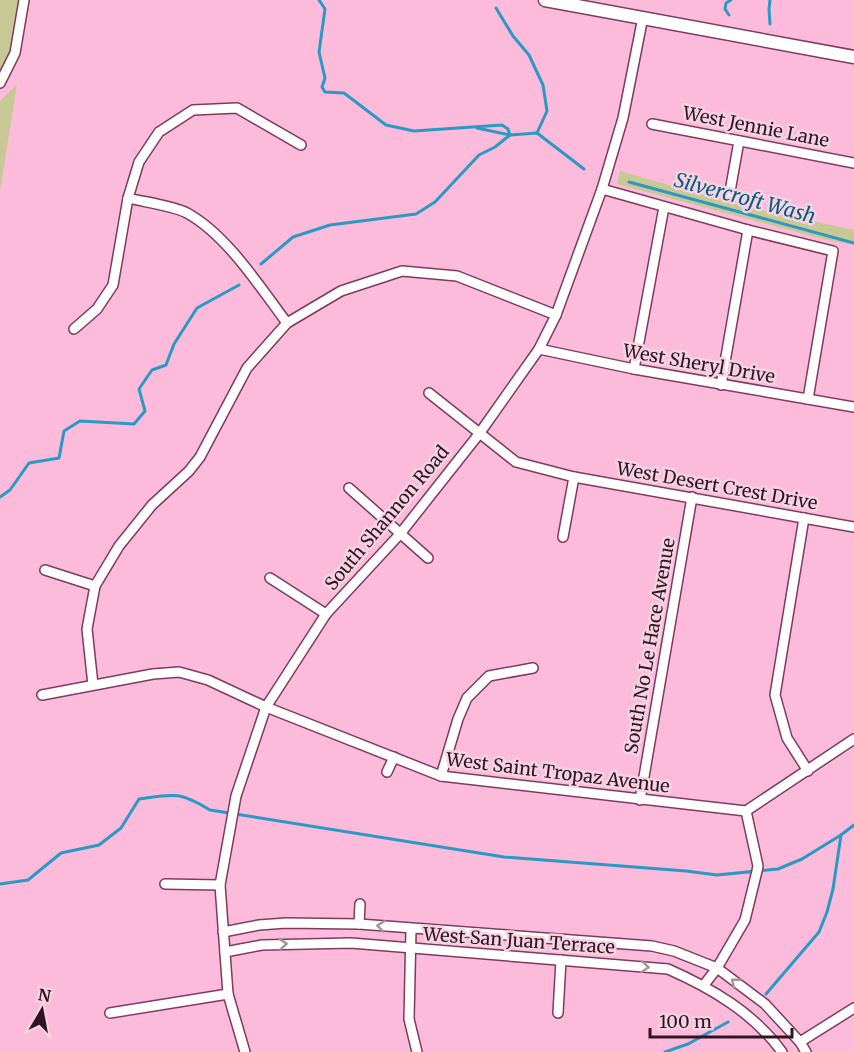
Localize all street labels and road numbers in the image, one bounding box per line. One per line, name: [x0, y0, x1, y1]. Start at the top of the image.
street label: West Jennie Lane: [680, 101, 831, 152]
street label: West Sheryl Drive: [620, 339, 777, 388]
street label: South Shannon Road: [319, 440, 454, 595]
street label: West Desert Crest Drive: [614, 456, 819, 515]
street label: South No Le Hace Avenue: [619, 536, 680, 756]
street label: West Saint Tropaz Avenue: [444, 747, 671, 798]
street label: West San Juan Terrace: [421, 922, 616, 959]

